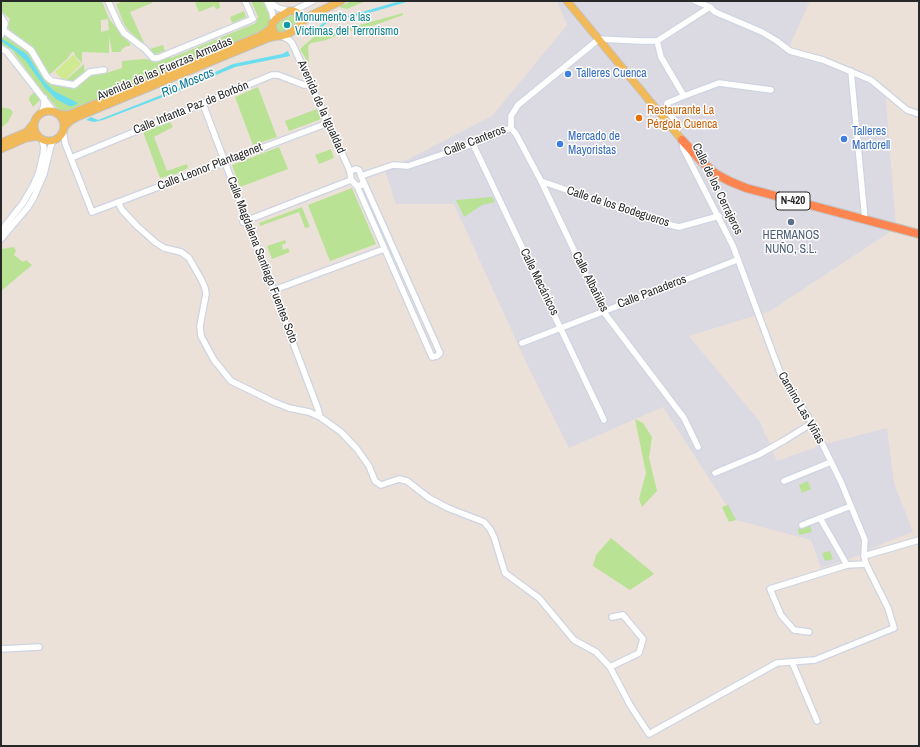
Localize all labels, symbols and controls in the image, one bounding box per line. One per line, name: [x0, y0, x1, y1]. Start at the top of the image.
place label: Monumento a las Víctimas del Terrorismo: [295, 11, 399, 39]
marker: Monumento a las Víctimas del Terrorismo: [282, 20, 292, 30]
street label: Avenida de las Fuerzas Armadas: [95, 34, 235, 104]
street label: Avenida de la Igualdad: [294, 58, 348, 156]
water label: Rio Moscas: [159, 65, 217, 101]
place label: Talleres Cuenca: [576, 67, 647, 81]
marker: Talleres Cuenca: [563, 69, 573, 79]
street label: Calle Infanta Paz de Borbón: [131, 78, 251, 138]
place label: Restaurante La Pérgola Cuenca: [647, 104, 718, 132]
marker: Restaurante La Pérgola Cuenca: [634, 113, 644, 123]
street label: Calle Canteros: [442, 123, 508, 159]
place label: Talleres Martorell: [852, 125, 890, 153]
place label: Mercado de Mayoristas: [568, 130, 620, 158]
marker: Talleres Martorell: [839, 134, 849, 144]
marker: Mercado de Mayoristas: [555, 139, 565, 149]
street label: Calle Leonor Plantagenet: [156, 140, 264, 194]
street label: Calle de los Cerrajeros: [689, 141, 745, 237]
street label: Calle Magdalena Santiago Fuentes Soto: [224, 175, 300, 345]
street label: Calle de los Bodegueros: [565, 184, 671, 230]
road number: N-420: [776, 192, 810, 210]
marker: HERMANOS NUÑO, S.L.: [786, 217, 796, 227]
place label: HERMANOS NUÑO, S.L.: [763, 229, 819, 257]
street label: Calle Mecánicos: [517, 246, 561, 318]
street label: Calle Albañiles: [569, 249, 611, 315]
street label: Calle Panaderos: [615, 272, 689, 312]
street label: Camino Las Viñas: [775, 369, 827, 447]

